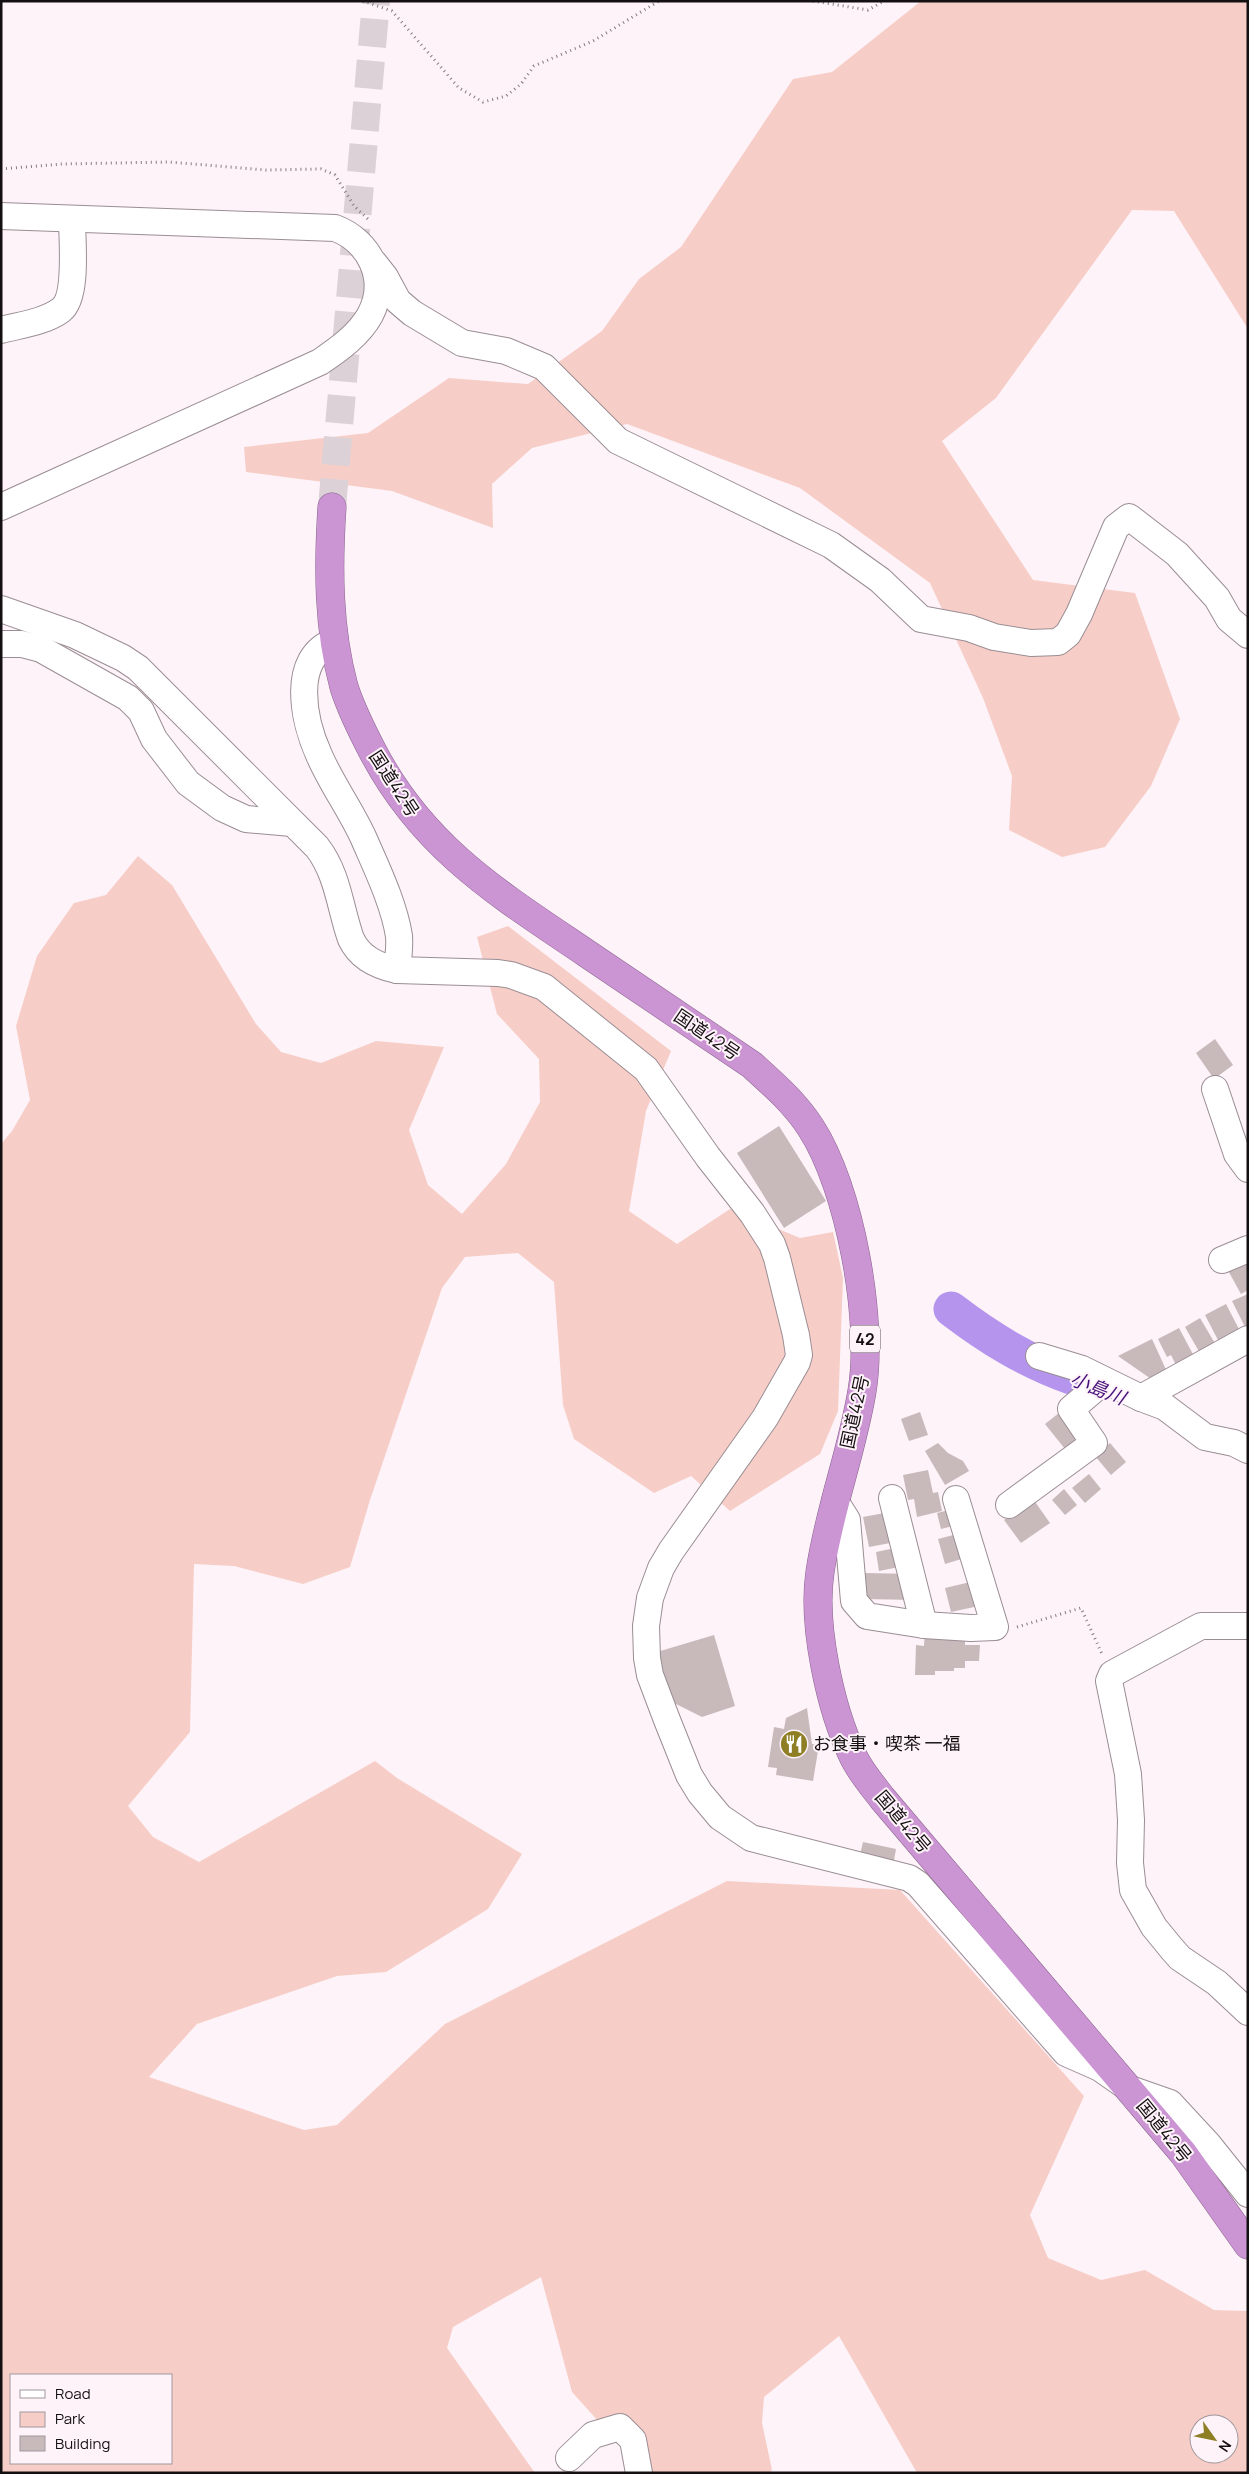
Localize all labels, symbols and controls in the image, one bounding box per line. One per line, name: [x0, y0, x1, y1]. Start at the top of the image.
street label: 国道42号: [364, 746, 425, 821]
street label: 国道42号: [670, 1003, 745, 1065]
road number: 42: [850, 1326, 880, 1352]
water label: 小島川: [1067, 1365, 1131, 1411]
street label: 国道42号: [835, 1373, 874, 1451]
restaurant icon: お食事・喫茶 一福: [779, 1729, 809, 1759]
place label: お食事・喫茶 一福: [813, 1731, 961, 1755]
street label: 国道42号: [871, 1785, 937, 1858]
street label: 国道42号: [1132, 2094, 1198, 2167]
legend: [10, 2374, 172, 2464]
text: Road: [55, 2383, 91, 2404]
text: Park: [55, 2408, 85, 2429]
north arrow: [1189, 2414, 1239, 2464]
text: Building: [55, 2433, 110, 2454]
text: N: [1215, 2437, 1236, 2456]

